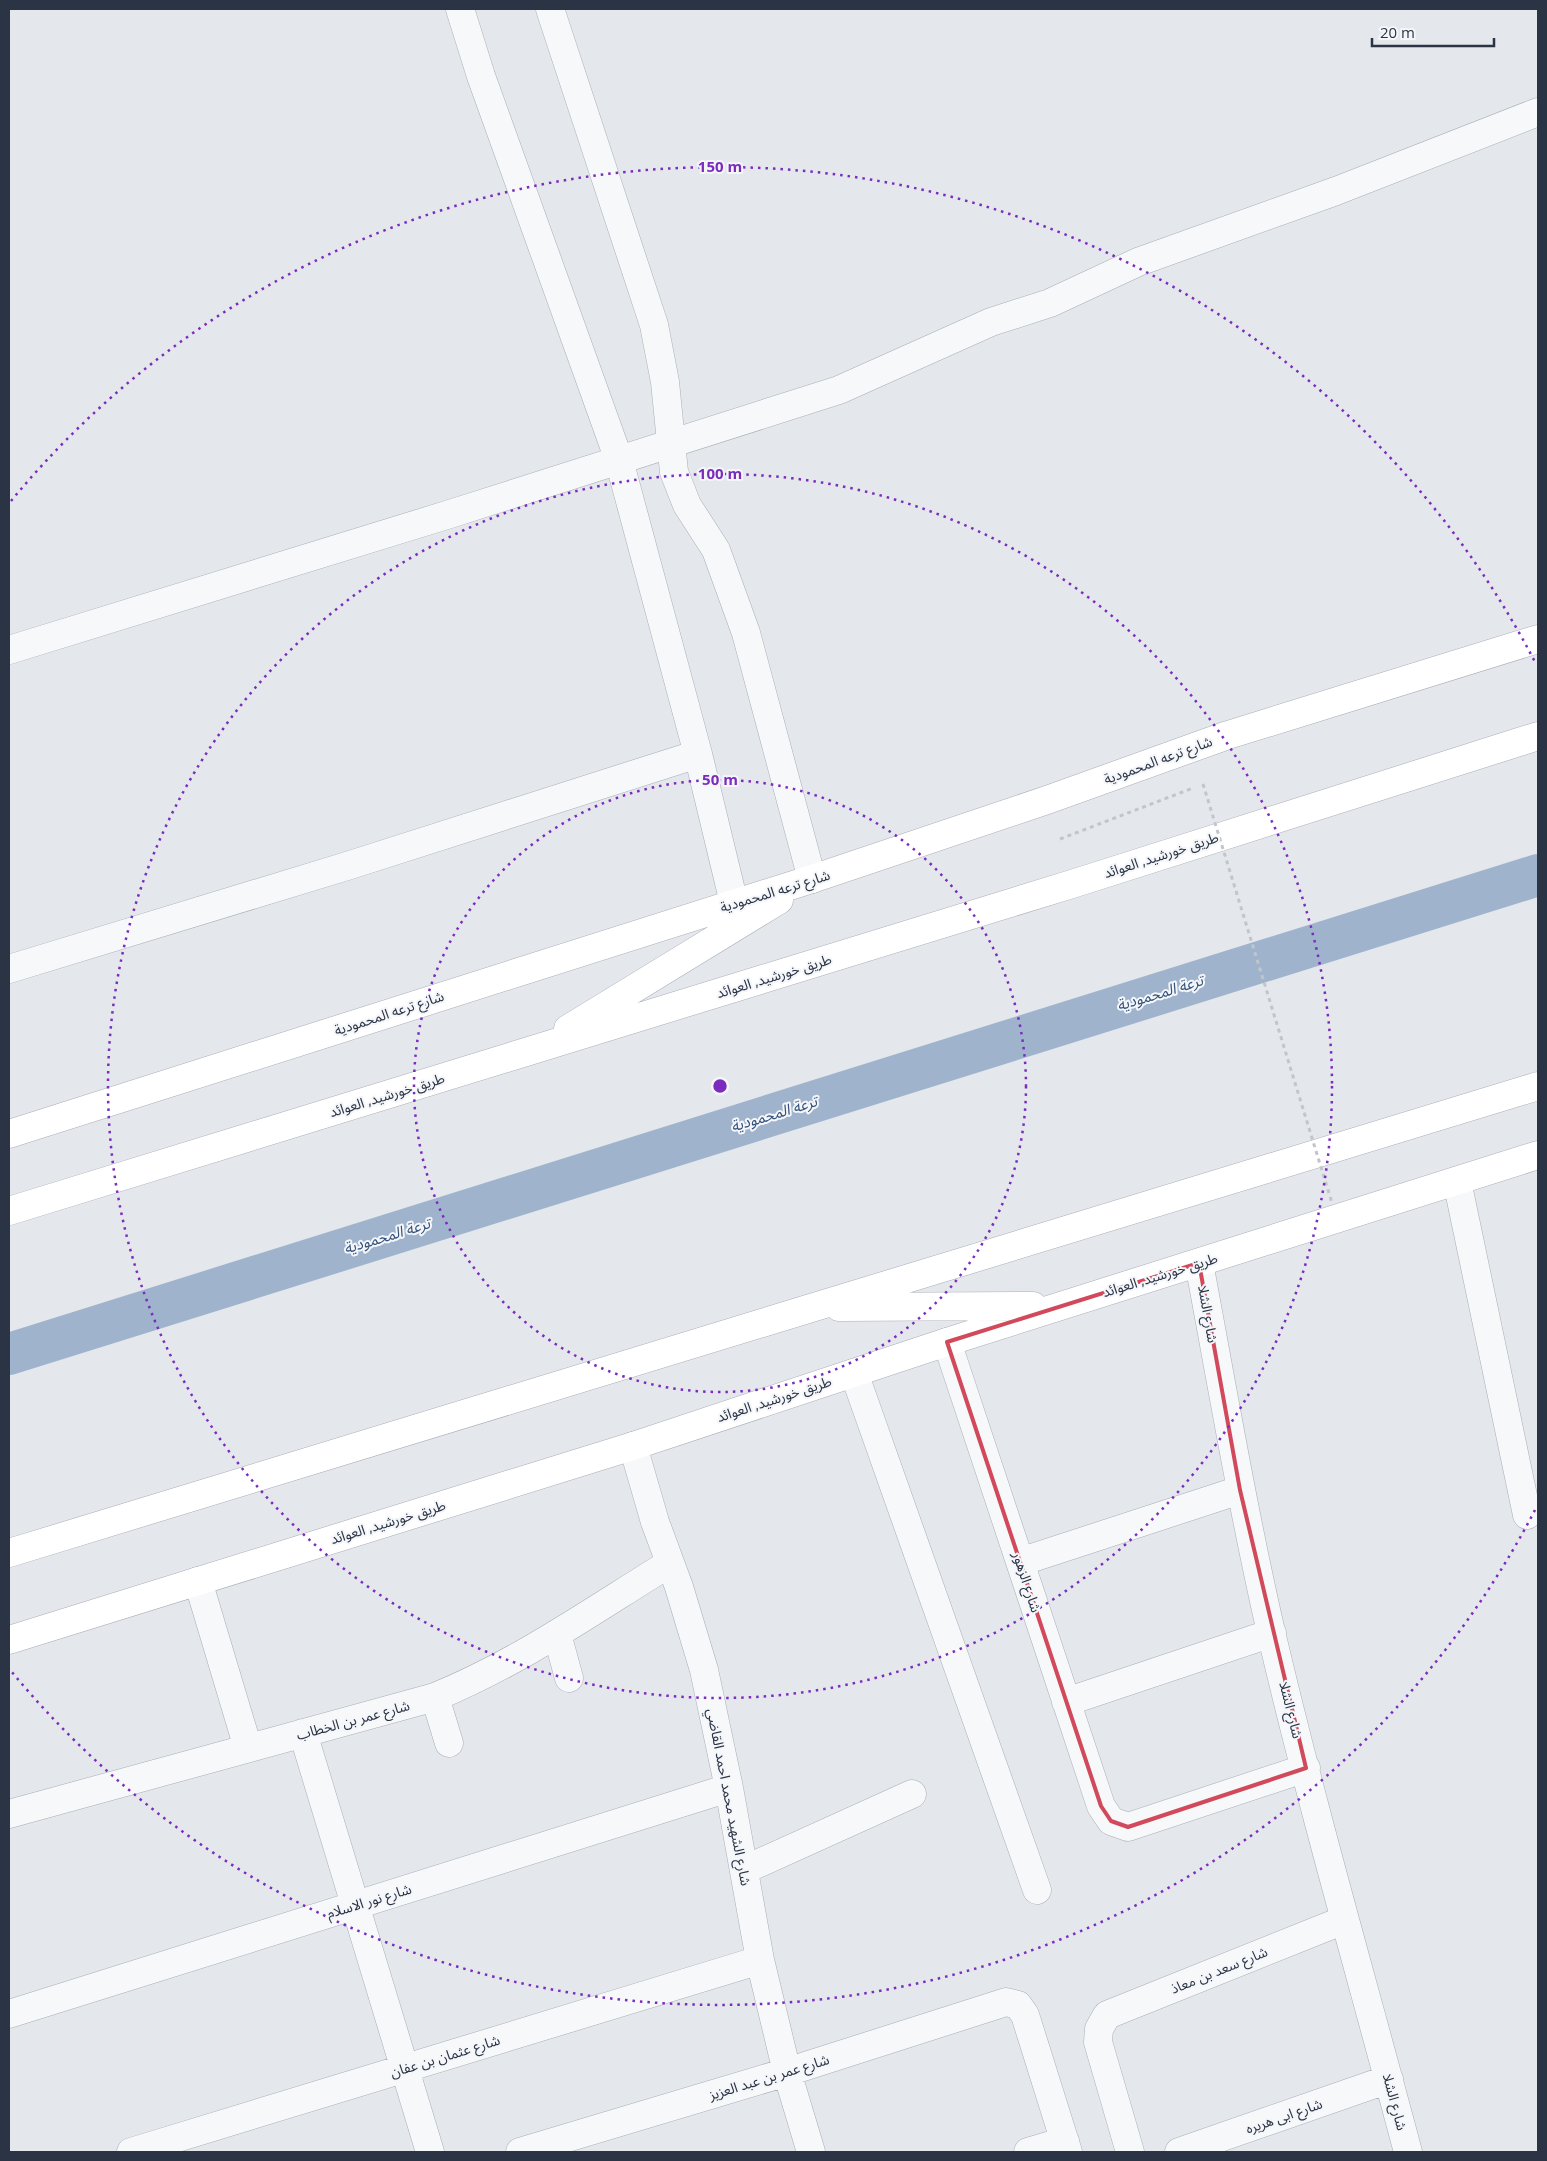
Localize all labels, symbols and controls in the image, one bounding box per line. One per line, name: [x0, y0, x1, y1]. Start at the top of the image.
scale bar: [1372, 15, 1494, 47]
text: 20 m: [1380, 22, 1415, 42]
text: 150 m: [698, 156, 742, 176]
text: 100 m: [698, 463, 742, 483]
street label: شارع ترعه المحمودية: [1101, 731, 1215, 790]
text: 50 m: [702, 769, 738, 789]
street label: طريق خورشيد, العوائد: [1101, 827, 1221, 883]
street label: شارع ترعه المحمودية: [717, 865, 833, 918]
street label: طريق خورشيد, العوائد: [714, 949, 834, 1003]
water label: ترعة المحمودية: [1114, 969, 1208, 1015]
street label: شارع ترعه المحمودية: [332, 986, 447, 1041]
street label: طريق خورشيد, العوائد: [327, 1068, 447, 1122]
centre of rings: [711, 1077, 729, 1095]
water label: ترعة المحمودية: [728, 1090, 822, 1136]
water label: ترعة المحمودية: [341, 1212, 435, 1258]
street label: طريق خورشيد, العوائد: [1100, 1248, 1220, 1302]
street label: شارع الشلا: [1192, 1284, 1223, 1345]
street label: طريق خورشيد, العوائد: [714, 1371, 834, 1427]
street label: طريق خورشيد, العوائد: [328, 1495, 448, 1549]
street label: شارع الزهور: [1007, 1548, 1046, 1615]
street label: شارع الشلا: [1273, 1679, 1308, 1741]
street label: شارع عمر بن الخطاب: [294, 1695, 412, 1746]
street label: شارع الشهيد محمد احمد القاضي: [701, 1707, 756, 1888]
street label: شارع نور الاسلام: [324, 1879, 414, 1924]
street label: شارع سعد بن معاذ: [1167, 1941, 1271, 2000]
street label: شارع عثمان بن عفان: [388, 2030, 503, 2083]
street label: شارع عمر بن عبد العزيز: [705, 2049, 832, 2106]
street label: شارع الشلا: [1377, 2071, 1412, 2133]
street label: شارع ابى هريره: [1243, 2094, 1325, 2139]

